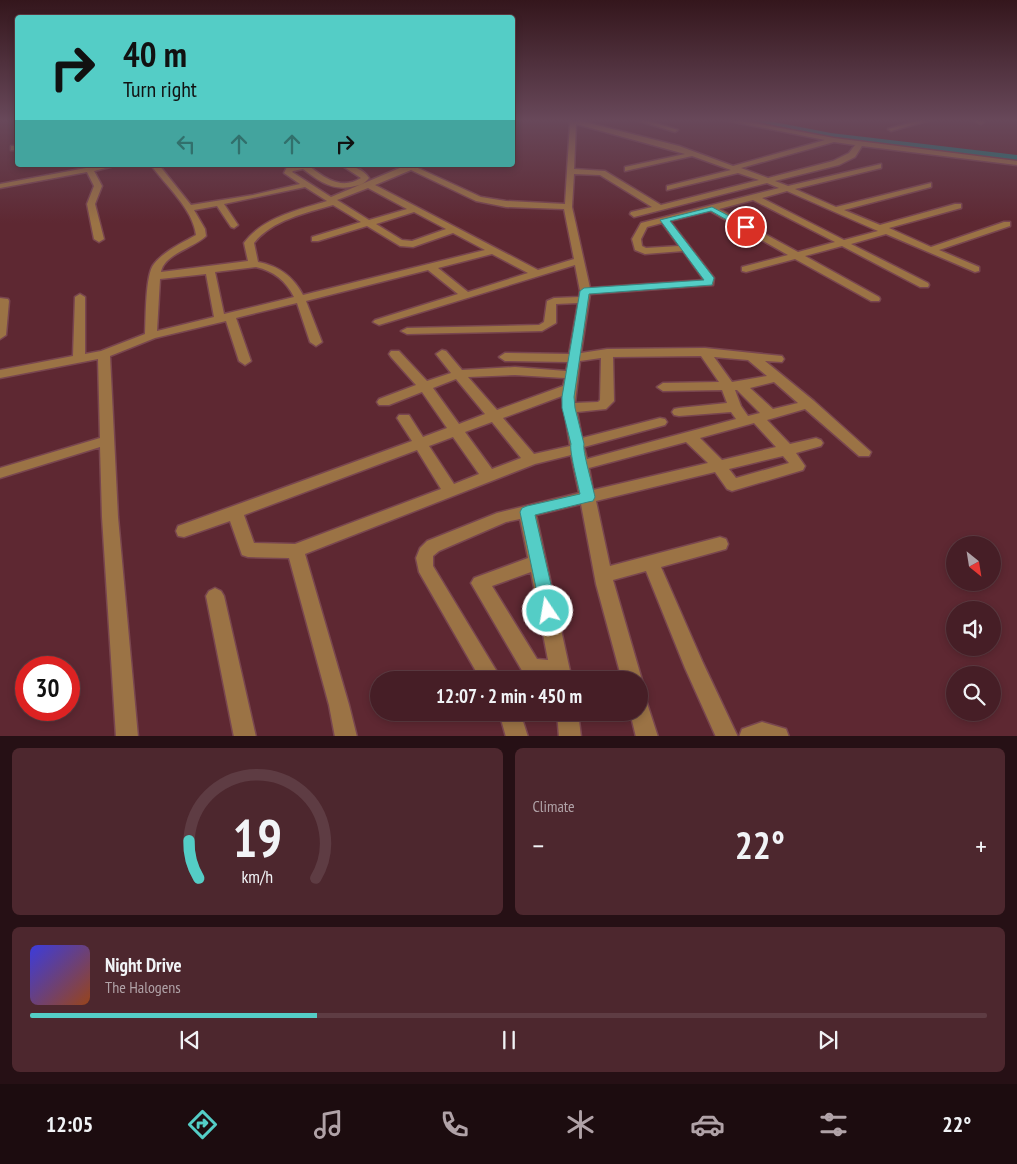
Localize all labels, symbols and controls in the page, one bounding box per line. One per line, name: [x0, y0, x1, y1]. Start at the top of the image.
text: 40 m: [123, 31, 187, 77]
icon: right: [40, 35, 105, 100]
text: Turn right: [123, 75, 197, 103]
icon: left: [172, 130, 200, 158]
icon: ahead: [225, 130, 253, 158]
icon: ahead: [278, 130, 306, 158]
icon: right: [331, 130, 359, 158]
pin: [725, 206, 767, 248]
icon: arrive: [732, 213, 760, 241]
north arrow: [946, 536, 1001, 591]
map controls: [946, 536, 1001, 721]
position arrow: [521, 584, 573, 636]
button: sound: [946, 601, 1001, 656]
speed limit sign: 30: [15, 656, 80, 721]
button: search: [946, 666, 1001, 721]
text: 12:07 · 2 min · 450 m: [436, 684, 582, 708]
text: Climate: [533, 796, 575, 816]
text: 19: [232, 804, 282, 871]
text: 22°: [735, 820, 785, 869]
text: −: [533, 827, 544, 864]
text: +: [975, 827, 987, 864]
text: km/h: [241, 865, 273, 888]
text: Night Drive: [105, 953, 182, 977]
text: The Halogens: [105, 977, 181, 997]
icon: previous: [176, 1026, 204, 1054]
icon: pause: [495, 1026, 523, 1054]
icon: next: [814, 1026, 842, 1054]
icon: directions: [185, 1107, 220, 1142]
icon: music: [311, 1107, 346, 1142]
icon: phone: [437, 1107, 472, 1142]
icon: climate: [563, 1107, 598, 1142]
icon: car: [690, 1107, 725, 1142]
icon: filters: [816, 1107, 851, 1142]
text: 12:05: [46, 1110, 93, 1138]
text: 22°: [942, 1110, 971, 1138]

